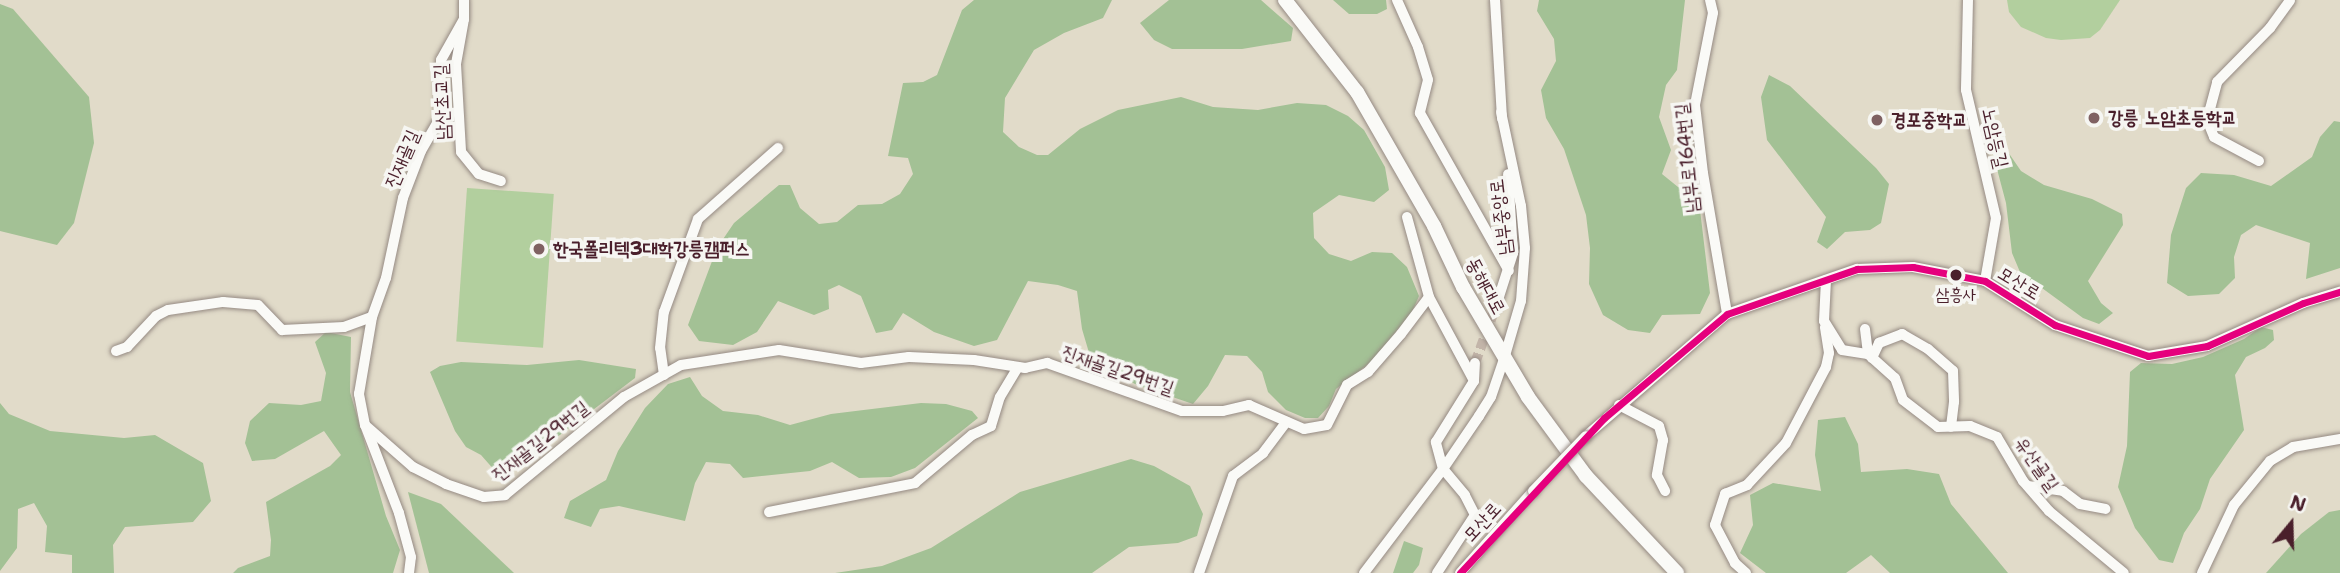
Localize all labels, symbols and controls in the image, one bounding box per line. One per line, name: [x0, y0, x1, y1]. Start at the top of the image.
street label: 남산초교길: [429, 63, 455, 141]
street label: 남부로164번길: [1670, 102, 1704, 214]
street label: 노암등길: [1977, 106, 2013, 170]
place label: 강릉 노암초등학교: [2108, 107, 2237, 129]
place label: 경포중학교: [1891, 109, 1967, 131]
marker: 강릉 노암초등학교: [2086, 110, 2102, 126]
marker: 경포중학교: [1869, 112, 1885, 128]
street label: 진재골길: [380, 126, 424, 192]
street label: 남부중앙로: [1485, 178, 1517, 256]
place label: 한국폴리텍3대학강릉캠퍼스: [553, 238, 750, 260]
marker: 한국폴리텍3대학강릉캠퍼스: [531, 241, 547, 257]
street label: 동해대로: [1462, 254, 1510, 318]
street label: 모산로: [1993, 261, 2045, 305]
marker: 삼흥사: [1949, 268, 1963, 282]
place label: 삼흥사: [1935, 285, 1977, 305]
street label: 진재골길29번길: [1059, 340, 1177, 400]
street label: 진재골길29번길: [487, 396, 593, 486]
street label: 유산골길: [2010, 432, 2064, 496]
north arrow: [2256, 489, 2326, 559]
text: N: [2287, 489, 2309, 518]
street label: 모산로: [1458, 497, 1506, 547]

